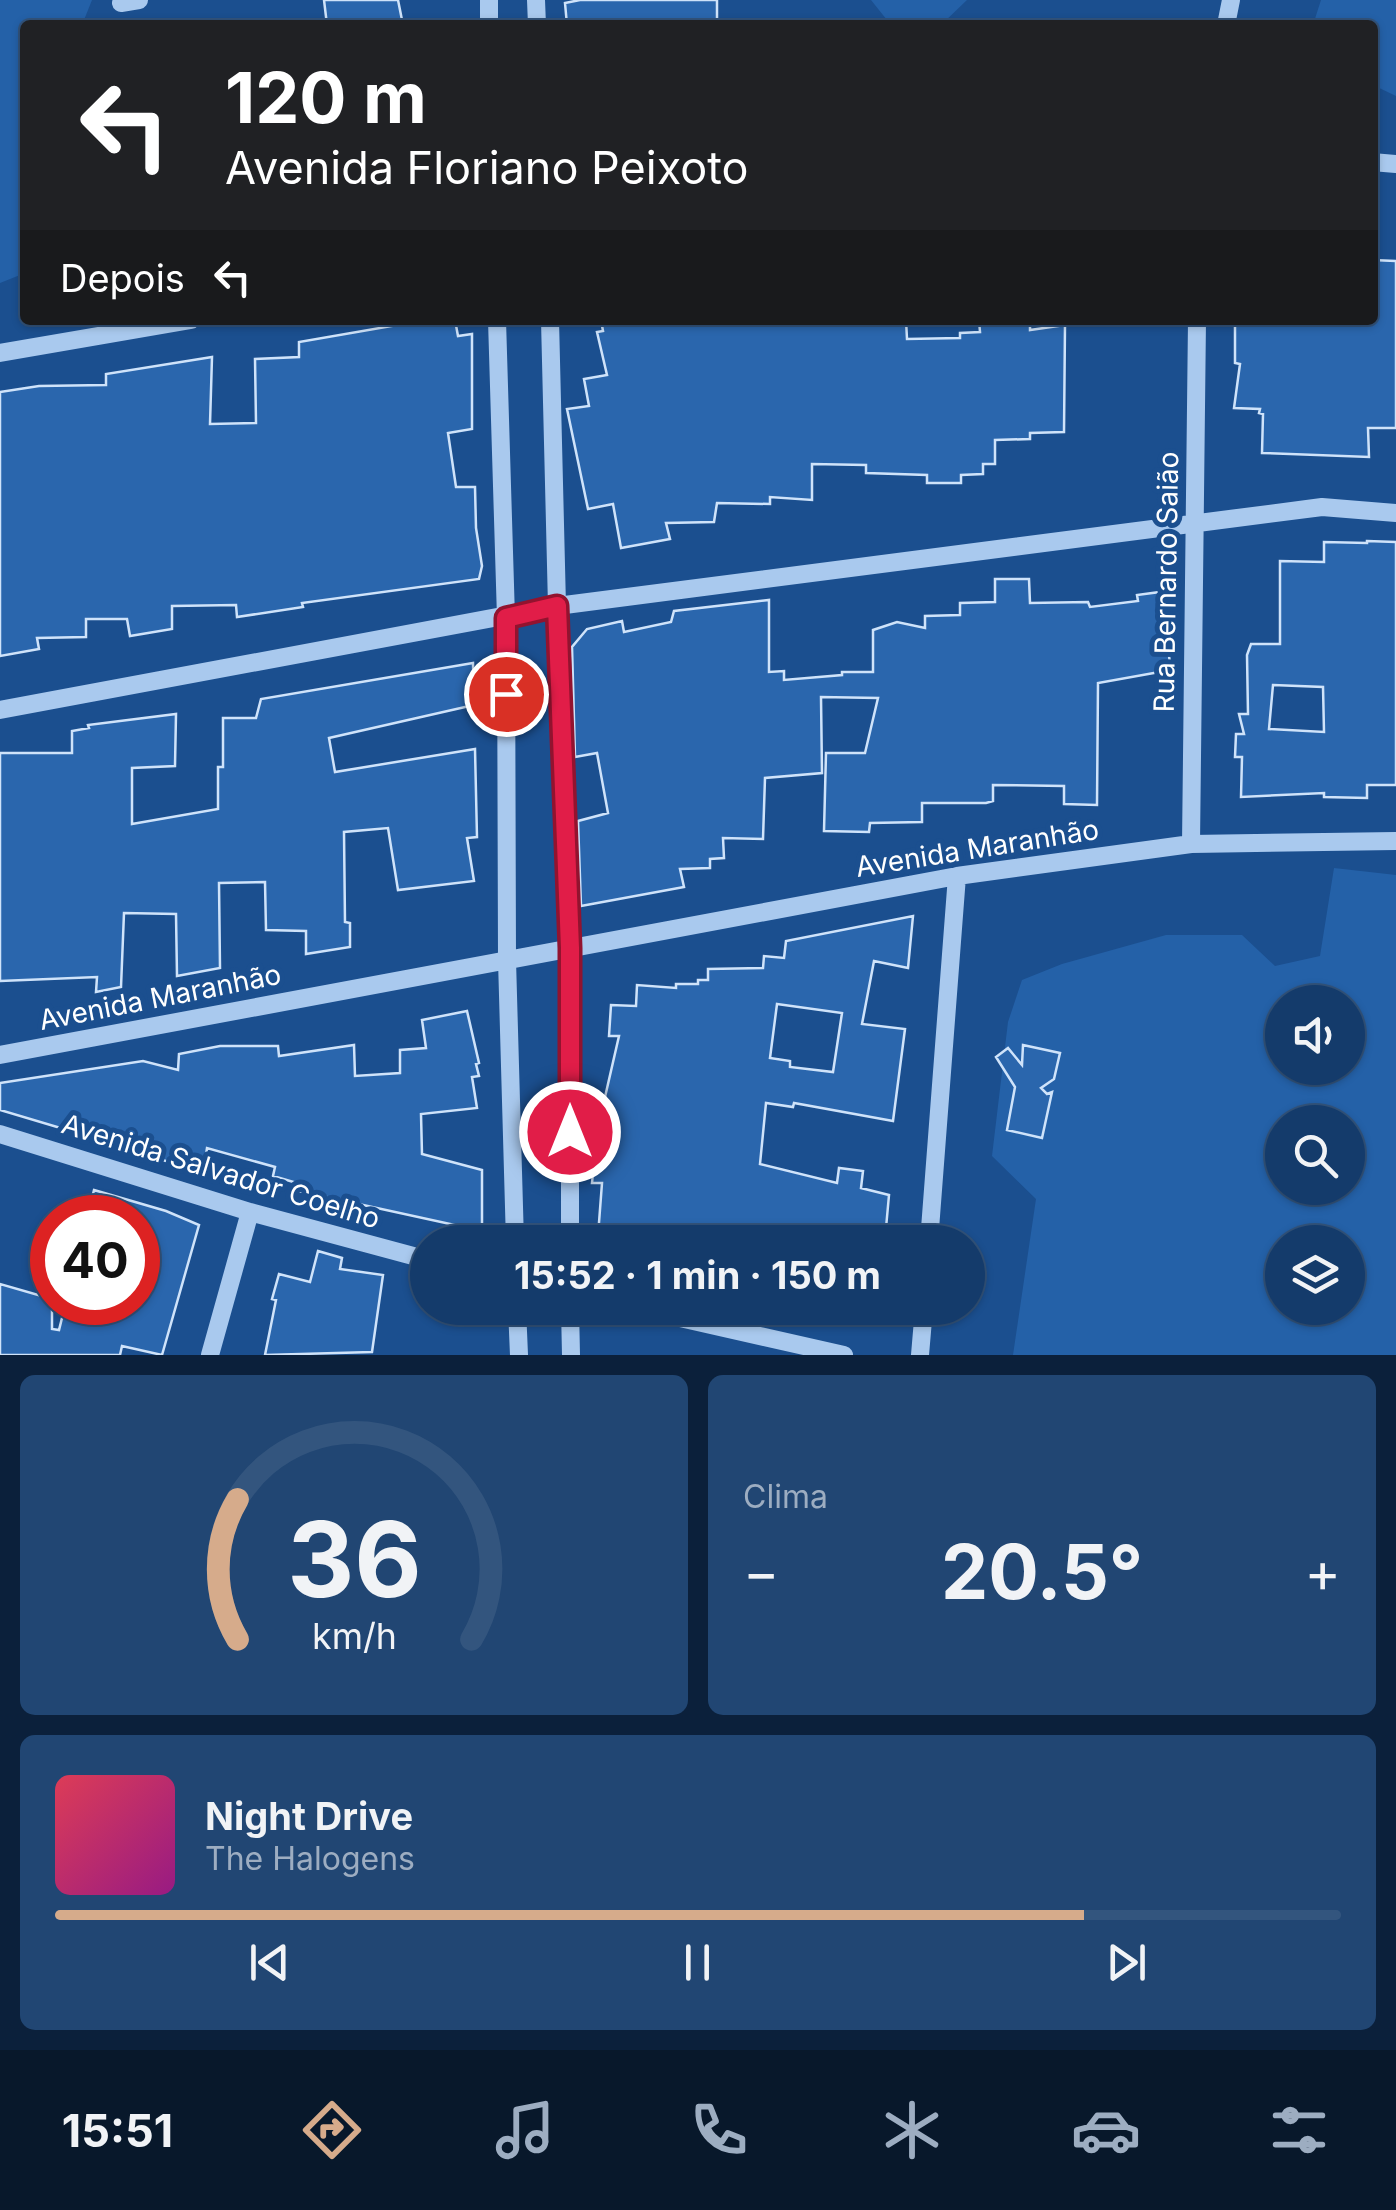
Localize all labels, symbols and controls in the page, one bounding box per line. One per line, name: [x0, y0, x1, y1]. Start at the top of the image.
text: 120 m: [225, 55, 427, 140]
icon: left: [60, 60, 190, 190]
text: Avenida Floriano Peixoto: [225, 140, 749, 195]
icon: left: [205, 250, 260, 305]
text: Depois: [60, 255, 185, 301]
street label: Rua Bernardo Saião: [1147, 451, 1185, 713]
pin: [464, 652, 549, 737]
icon: arrive: [479, 667, 534, 722]
street label: Avenida Maranhão: [853, 812, 1101, 884]
street label: Avenida Maranhão: [36, 957, 284, 1037]
map controls: [1265, 985, 1365, 1325]
button: sound: [1265, 985, 1365, 1085]
position arrow: [518, 1080, 622, 1184]
button: search: [1265, 1105, 1365, 1205]
street label: Avenida Salvador Coelho: [58, 1106, 384, 1236]
speed limit sign: 40: [30, 1195, 160, 1325]
button: layers: [1265, 1225, 1365, 1325]
text: 15:52 · 1 min · 150 m: [514, 1252, 881, 1298]
text: Clima: [743, 1477, 828, 1516]
text: 36: [287, 1496, 421, 1622]
text: 20.5°: [941, 1526, 1143, 1617]
text: −: [743, 1539, 779, 1605]
text: +: [1305, 1539, 1341, 1605]
text: km/h: [312, 1614, 396, 1658]
text: Night Drive: [205, 1793, 413, 1839]
text: The Halogens: [205, 1839, 415, 1878]
icon: previous: [242, 1935, 297, 1990]
icon: pause: [670, 1935, 725, 1990]
icon: next: [1099, 1935, 1154, 1990]
icon: directions: [297, 2095, 367, 2165]
icon: music: [490, 2095, 560, 2165]
icon: phone: [684, 2095, 754, 2165]
icon: climate: [877, 2095, 947, 2165]
icon: car: [1071, 2095, 1141, 2165]
icon: filters: [1264, 2095, 1334, 2165]
text: 15:51: [62, 2103, 173, 2158]

